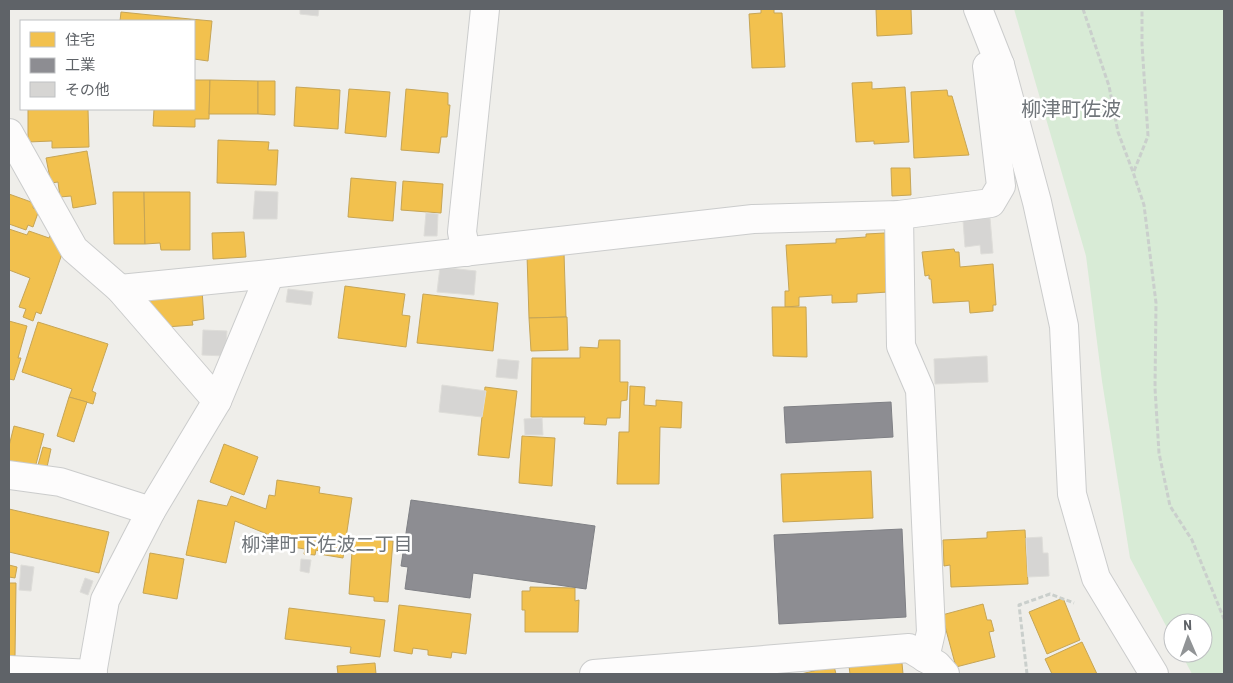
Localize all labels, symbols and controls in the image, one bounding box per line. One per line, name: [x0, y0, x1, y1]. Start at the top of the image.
legend: [20, 20, 195, 110]
text: 住宅: [65, 31, 95, 49]
text: 工業: [65, 56, 95, 74]
text: その他: [65, 81, 110, 99]
district label: 柳津町佐波: [1021, 97, 1121, 121]
district label: 柳津町下佐波二丁目: [241, 533, 413, 556]
north arrow: [1163, 613, 1213, 663]
text: N: [1183, 617, 1192, 633]

